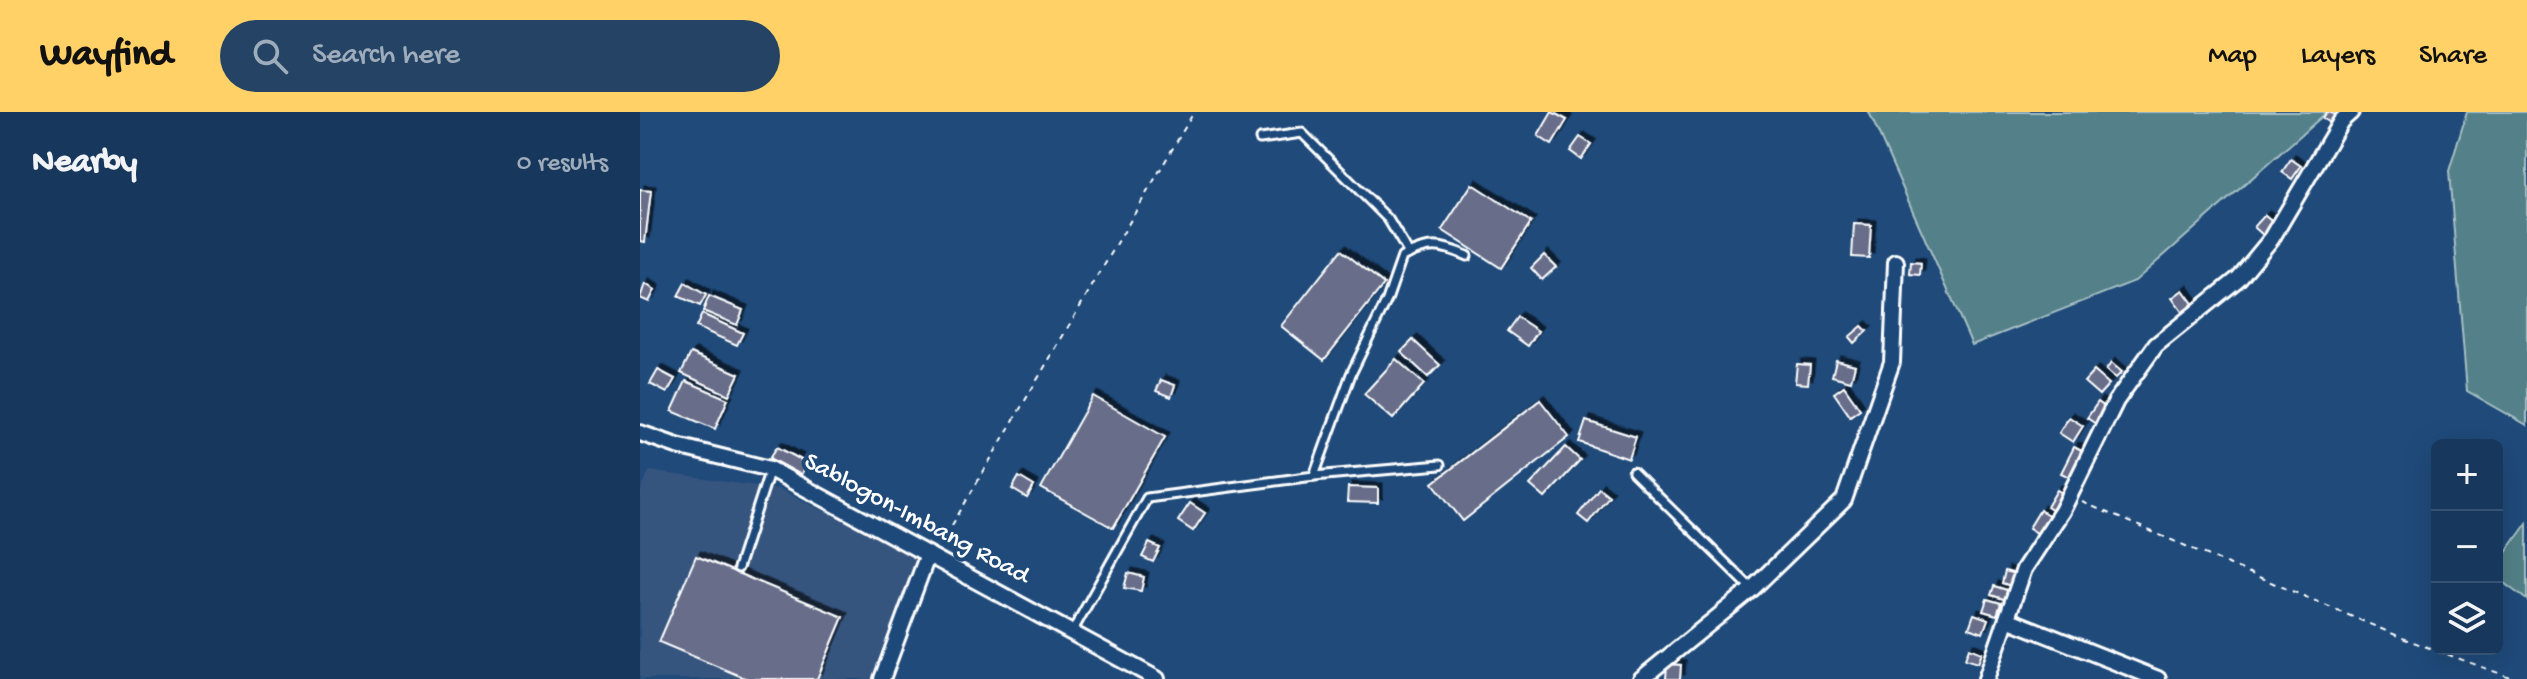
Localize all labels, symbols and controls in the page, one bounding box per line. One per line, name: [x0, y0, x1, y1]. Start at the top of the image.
search box: [220, 20, 780, 92]
text: Wayfind: [40, 34, 172, 78]
icon: search: [248, 34, 292, 78]
text: Search here: [312, 39, 460, 74]
text: Map: [2208, 40, 2257, 73]
text: Layers: [2301, 40, 2375, 73]
text: Share: [2419, 40, 2487, 73]
text: Nearby: [32, 144, 137, 184]
text: 0 results: [517, 149, 608, 180]
map controls: [2431, 439, 2503, 655]
button: +: [2431, 439, 2503, 511]
street label: Sablogon-Imbang Road: [798, 447, 1036, 593]
button: −: [2431, 511, 2503, 583]
button: layers: [2431, 583, 2503, 655]

